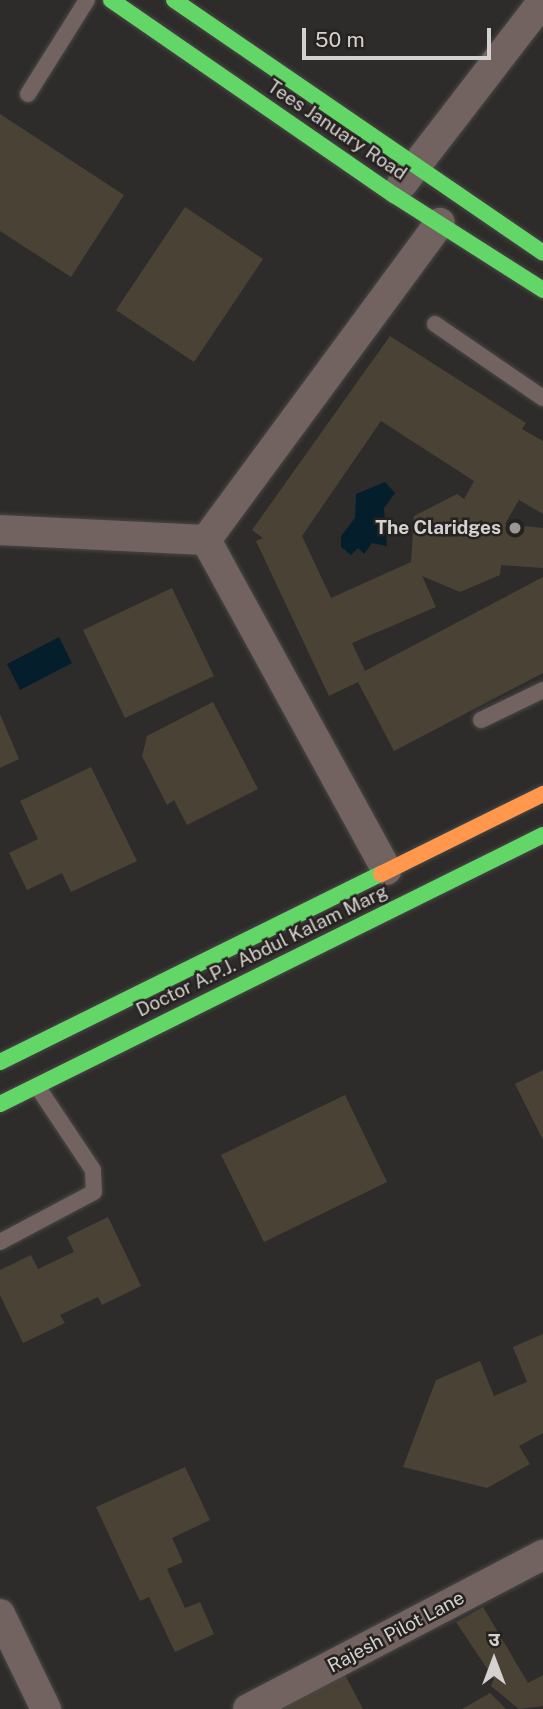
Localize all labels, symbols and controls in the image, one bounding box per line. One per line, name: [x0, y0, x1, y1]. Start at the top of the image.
scale bar: [305, 14, 494, 58]
text: 50 m: [315, 27, 365, 52]
street label: Tees January Road: [263, 75, 411, 185]
place label: The Claridges: [375, 517, 501, 539]
marker: The Claridges: [507, 520, 523, 536]
street label: Doctor A.P.J. Abdul Kalam Marg: [133, 880, 391, 1022]
street label: Rajesh Pilot Lane: [324, 1586, 468, 1678]
north arrow: [459, 1625, 529, 1695]
text: उ: [488, 1628, 500, 1650]

